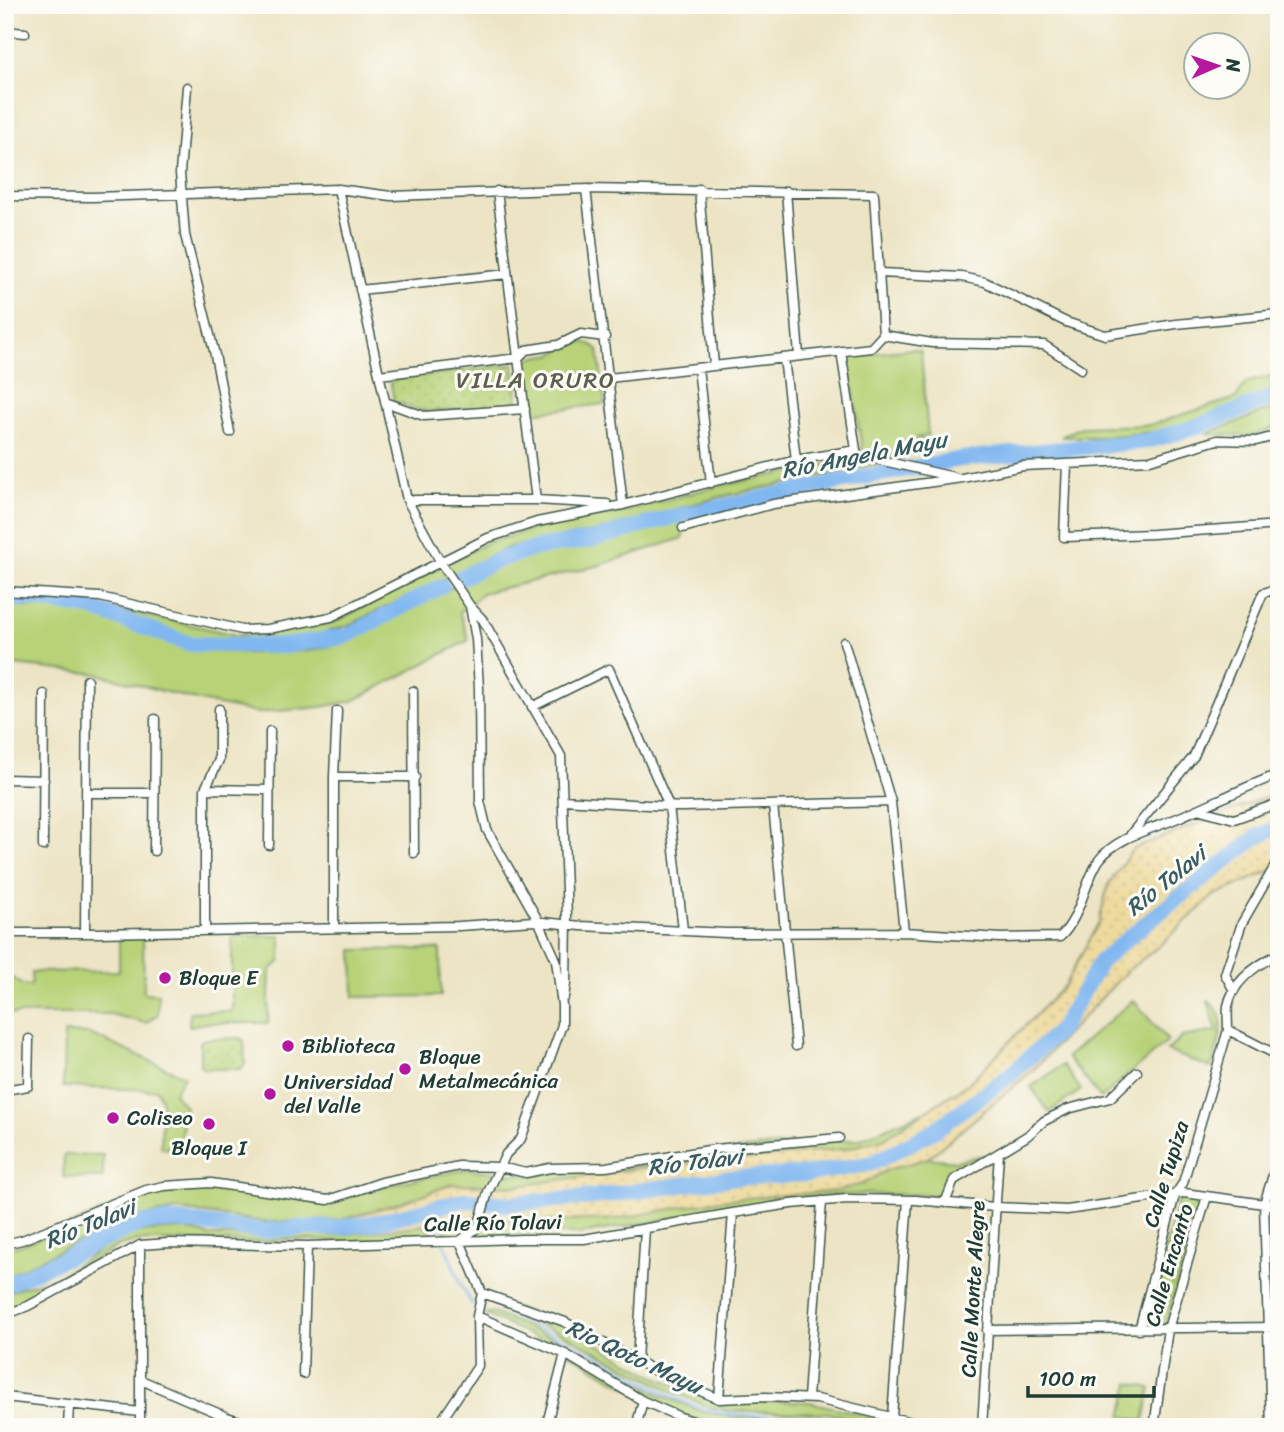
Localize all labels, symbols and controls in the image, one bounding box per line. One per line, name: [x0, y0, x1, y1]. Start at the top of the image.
north arrow: [1182, 32, 1252, 102]
text: N: [1217, 57, 1250, 73]
district label: VILLA ORURO: [456, 360, 616, 401]
water label: Río Angela Mayu: [778, 418, 953, 491]
water label: Río Tolavi: [1116, 832, 1219, 927]
place label: Bloque E: [179, 959, 259, 997]
marker: Bloque E: [157, 970, 173, 986]
place label: Biblioteca: [302, 1027, 395, 1065]
marker: Biblioteca: [280, 1038, 296, 1054]
place label: Bloque Metalmecánica: [419, 1038, 558, 1100]
marker: Bloque Metalmecánica: [397, 1061, 413, 1077]
place label: Universidad del Valle: [284, 1063, 394, 1125]
marker: Universidad del Valle: [262, 1086, 278, 1102]
place label: Coliseo: [127, 1099, 193, 1137]
marker: Coliseo: [105, 1110, 121, 1126]
marker: Bloque I: [201, 1116, 217, 1132]
street label: Calle Tupiza: [1132, 1116, 1200, 1232]
place label: Bloque I: [171, 1129, 248, 1167]
water label: Río Tolavi: [645, 1135, 749, 1188]
water label: Río Tolavi: [38, 1185, 146, 1261]
street label: Calle Encanto: [1133, 1199, 1205, 1331]
street label: Calle Monte Alegre: [949, 1200, 997, 1378]
street label: Calle Río Tolavi: [424, 1203, 563, 1243]
water label: Rio Qoto Mayu: [559, 1307, 711, 1408]
scale bar: [1028, 1355, 1154, 1399]
text: 100 m: [1039, 1360, 1096, 1398]

